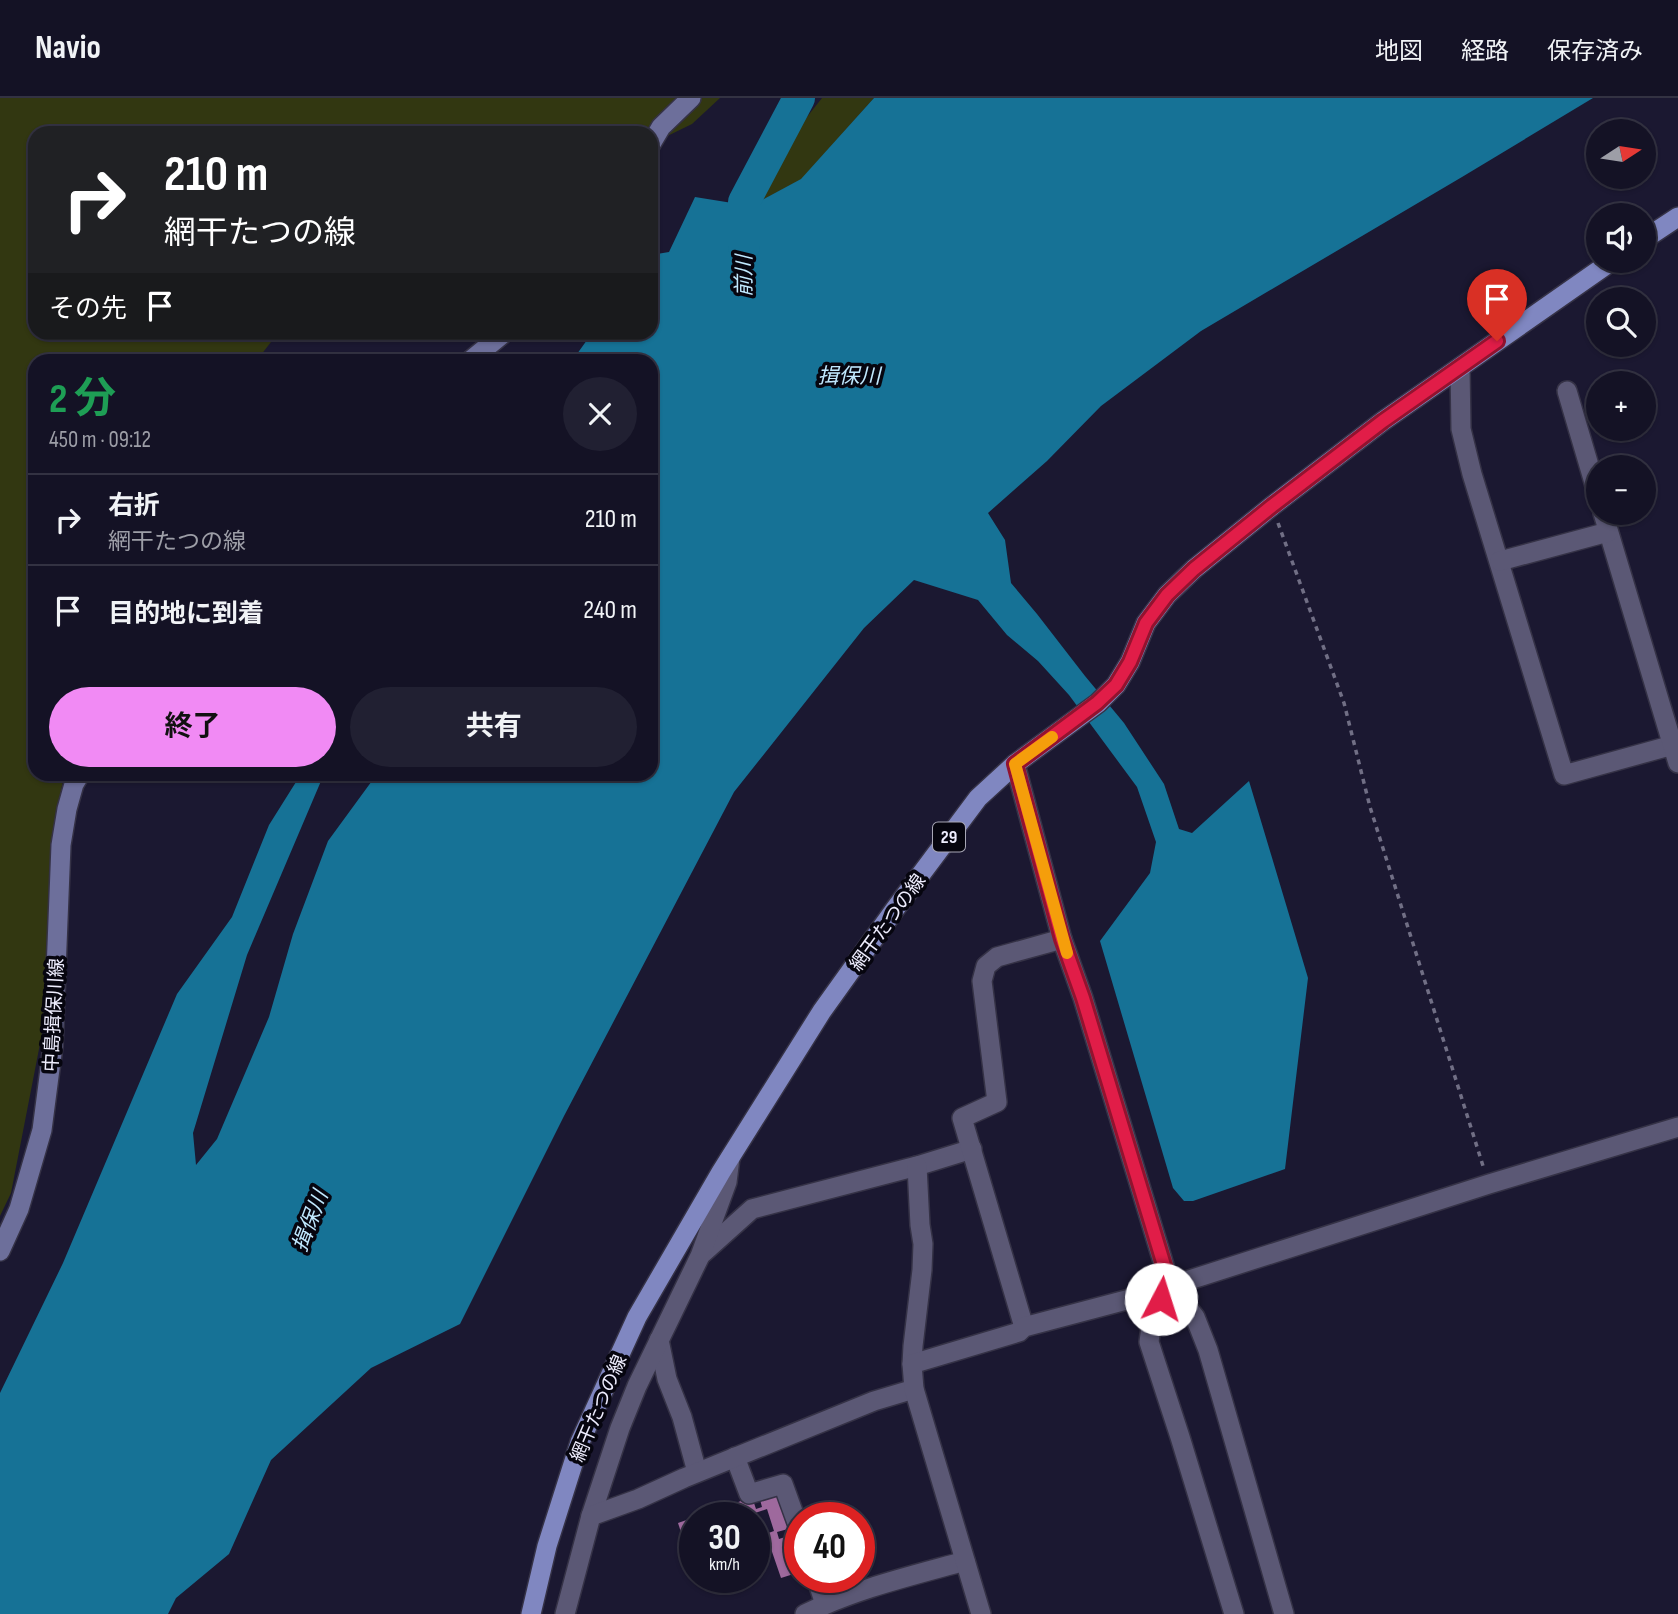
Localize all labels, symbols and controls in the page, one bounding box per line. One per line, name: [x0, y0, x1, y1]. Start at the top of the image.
text: Navio: [35, 28, 101, 68]
text: 地図: [1375, 37, 1423, 66]
text: 経路: [1461, 37, 1509, 66]
text: 保存済み: [1547, 37, 1643, 66]
north arrow: [1586, 119, 1656, 189]
map controls: [1586, 119, 1656, 525]
text: 210 m: [164, 146, 268, 205]
icon: right: [49, 154, 140, 245]
button: sound: [1586, 203, 1656, 273]
text: 網干たつの線: [164, 214, 356, 253]
water label: 前川: [732, 253, 757, 297]
pin: [1467, 269, 1527, 341]
icon: arrive: [1478, 280, 1516, 318]
icon: arrive: [141, 287, 179, 325]
button: search: [1586, 287, 1656, 357]
text: その先: [49, 294, 127, 325]
water label: 揖保川: [818, 364, 882, 389]
button: +: [1586, 371, 1656, 441]
text: 2 分: [49, 374, 116, 425]
button: close: [563, 377, 637, 451]
text: 450 m · 09:12: [49, 426, 151, 454]
button: −: [1586, 455, 1656, 525]
text: 右折: [108, 491, 160, 522]
icon: right: [49, 501, 87, 539]
text: 210 m: [585, 504, 637, 535]
text: 網干たつの線: [108, 528, 246, 556]
icon: arrive: [49, 592, 87, 630]
text: 240 m: [583, 595, 637, 626]
text: 目的地に到着: [108, 599, 264, 630]
button: 終了: [49, 687, 336, 767]
button: 共有: [350, 687, 637, 767]
road number: 29: [933, 822, 965, 852]
street label: 網干たつの線: [845, 870, 931, 976]
street label: 中島揖保川線: [40, 958, 69, 1073]
water label: 揖保川: [288, 1185, 334, 1255]
position arrow: [1124, 1262, 1198, 1336]
street label: 網干たつの線: [567, 1352, 632, 1466]
speed limit sign: 40: [784, 1502, 875, 1593]
text: 30: [708, 1517, 741, 1560]
text: km/h: [709, 1554, 740, 1575]

